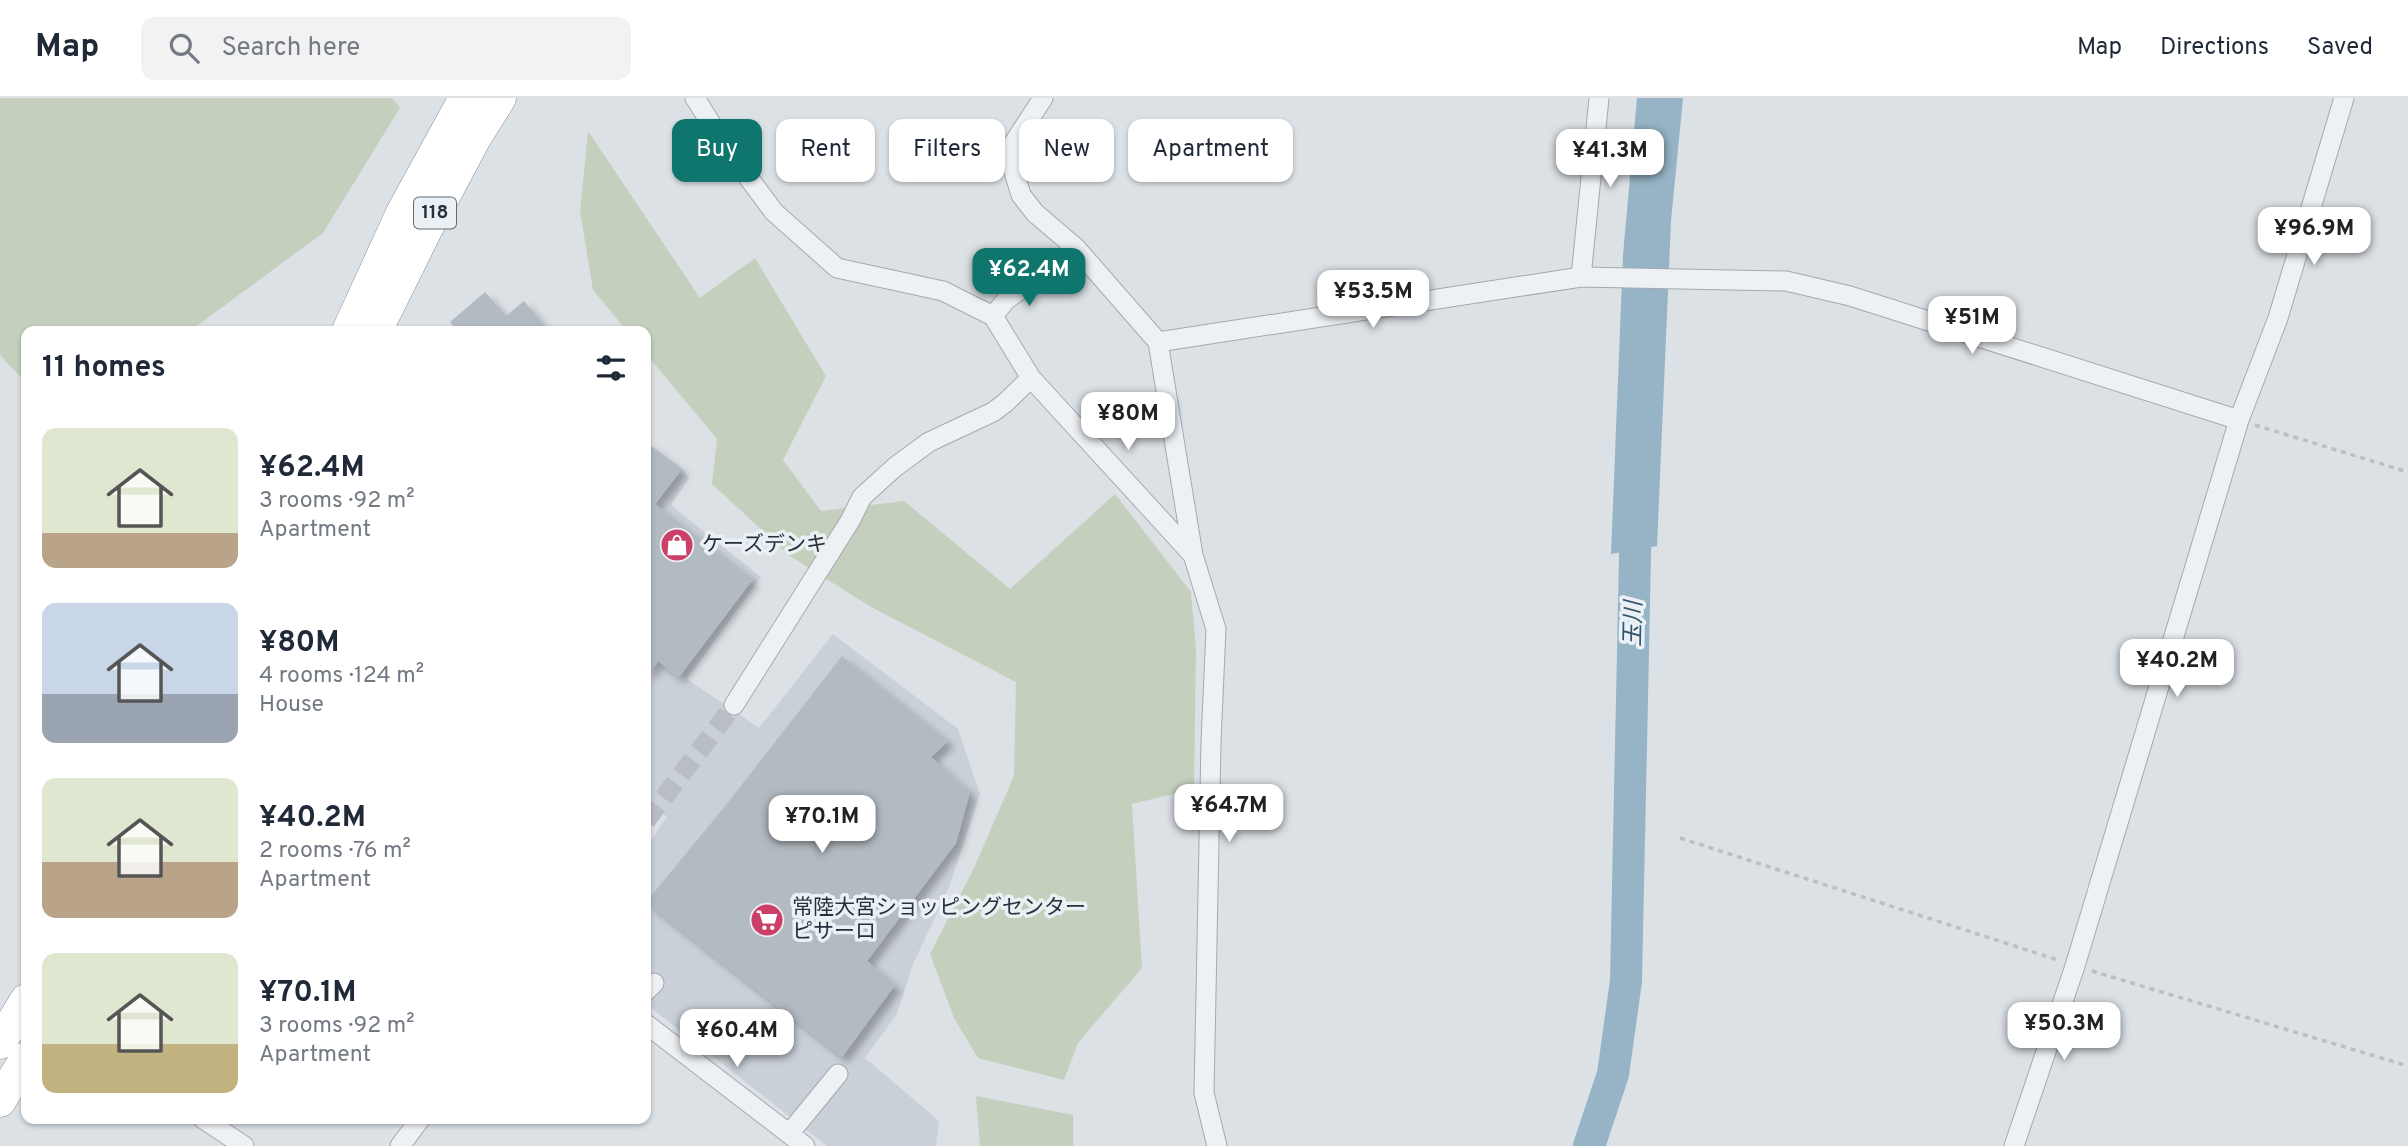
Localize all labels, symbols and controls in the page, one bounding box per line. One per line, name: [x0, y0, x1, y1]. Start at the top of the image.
search box: [141, 17, 631, 80]
text: Map: [35, 27, 99, 69]
icon: search: [165, 29, 203, 67]
text: Search here: [221, 32, 360, 65]
text: Map: [2077, 33, 2122, 63]
text: Directions: [2160, 33, 2269, 63]
text: Saved: [2307, 33, 2373, 63]
chip: Buy: [672, 119, 762, 182]
chip: Rent: [776, 119, 875, 182]
chip: Filters: [889, 119, 1005, 182]
chip: New: [1019, 119, 1114, 182]
chip: Apartment: [1128, 119, 1293, 182]
pin: ¥41.3M: [1553, 130, 1667, 189]
text: ¥41.3M: [1572, 137, 1648, 166]
road number: 118: [414, 197, 456, 228]
pin: ¥96.9M: [2257, 208, 2371, 267]
text: ¥96.9M: [2274, 215, 2354, 244]
pin: ¥62.4M: [972, 248, 1086, 308]
text: ¥62.4M: [988, 256, 1070, 285]
pin: ¥53.5M: [1316, 271, 1430, 330]
text: ¥53.5M: [1333, 278, 1413, 307]
pin: ¥51M: [1931, 296, 2013, 356]
text: ¥51M: [1944, 304, 2000, 333]
icon: filters: [592, 349, 630, 387]
text: 11 homes: [42, 350, 166, 387]
pin: ¥80M: [1087, 392, 1169, 452]
text: ¥80M: [1097, 400, 1159, 429]
text: ¥62.4M: [259, 450, 365, 487]
icon: home: [98, 456, 182, 540]
text: 3 rooms · 92 m²: [259, 487, 415, 516]
text: Apartment: [259, 516, 371, 545]
shop icon: ケーズデンキ: [658, 526, 696, 564]
place label: ケーズデンキ: [702, 532, 827, 559]
water label: 玉川: [1620, 598, 1650, 647]
text: ¥80M: [259, 625, 340, 662]
icon: home: [98, 631, 182, 715]
pin: ¥40.2M: [2120, 640, 2234, 699]
text: ¥40.2M: [2136, 647, 2218, 676]
text: 4 rooms · 124 m²: [259, 662, 424, 691]
text: House: [259, 691, 324, 720]
pin: ¥64.7M: [1172, 784, 1286, 844]
text: ¥64.7M: [1190, 792, 1268, 821]
pin: ¥70.1M: [765, 796, 879, 855]
text: ¥40.2M: [259, 800, 366, 837]
text: ¥70.1M: [785, 803, 859, 832]
icon: home: [98, 806, 182, 890]
text: 2 rooms · 76 m²: [259, 837, 411, 866]
text: Apartment: [259, 866, 371, 895]
place label: 常陸大宮ショッピングセンター ピサーロ: [792, 895, 1086, 946]
supermarket icon: 常陸大宮ショッピングセンター ピサーロ: [748, 901, 786, 939]
text: ¥70.1M: [259, 975, 357, 1012]
icon: home: [98, 981, 182, 1065]
pin: ¥50.3M: [2007, 1002, 2121, 1062]
pin: ¥60.4M: [680, 1010, 794, 1069]
text: ¥50.3M: [2024, 1010, 2105, 1039]
text: 3 rooms · 92 m²: [259, 1012, 415, 1041]
text: ¥60.4M: [696, 1017, 778, 1046]
text: Apartment: [259, 1041, 371, 1070]

